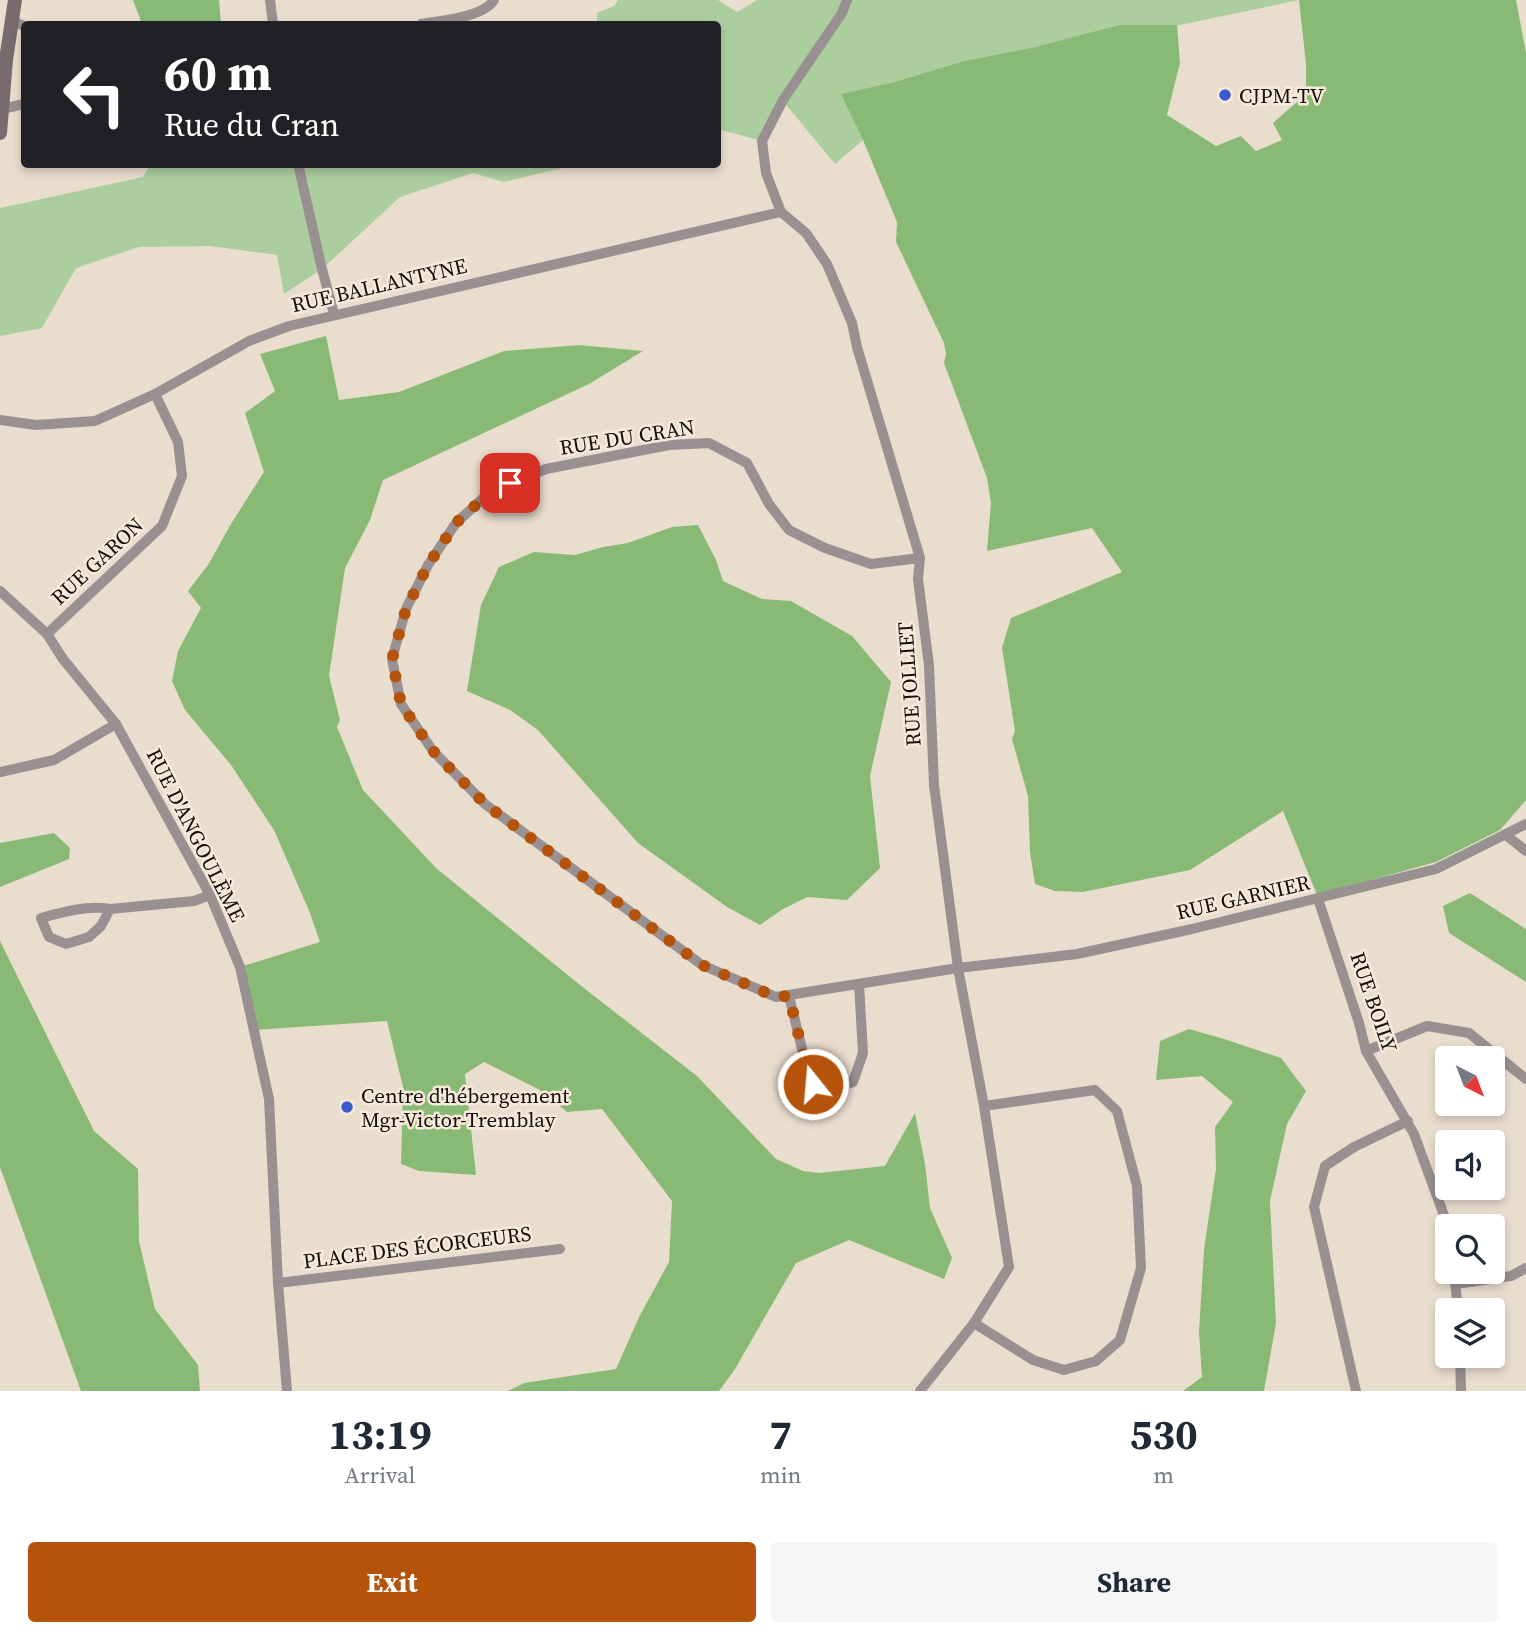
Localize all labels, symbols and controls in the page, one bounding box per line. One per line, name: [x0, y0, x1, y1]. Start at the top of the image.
text: 60 m: [164, 39, 272, 106]
icon: left: [49, 49, 140, 140]
place label: CJPM-TV: [1239, 81, 1324, 110]
marker: CJPM-TV: [1217, 87, 1233, 103]
text: Rue du Cran: [164, 103, 339, 147]
street label: RUE BALLANTYNE: [288, 251, 470, 319]
street label: RUE DU CRAN: [557, 412, 697, 462]
pin: [480, 453, 540, 513]
icon: arrive: [491, 464, 529, 502]
street label: RUE GARON: [45, 511, 149, 611]
street label: RUE JOLLIET: [890, 620, 928, 747]
street label: RUE D'ANGOULÈME: [140, 743, 252, 927]
street label: RUE GARNIER: [1173, 867, 1313, 926]
street label: RUE BOILY: [1343, 948, 1405, 1057]
north arrow: [1435, 1046, 1505, 1116]
map controls: [1435, 1046, 1505, 1368]
position arrow: [776, 1047, 850, 1121]
place label: Centre d'hébergement Mgr-Victor-Tremblay: [361, 1081, 569, 1134]
marker: Centre d'hébergement Mgr-Victor-Tremblay: [339, 1099, 355, 1115]
button: sound: [1435, 1130, 1505, 1200]
button: search: [1435, 1214, 1505, 1284]
street label: PLACE DES ÉCORCEURS: [301, 1219, 533, 1275]
button: layers: [1435, 1298, 1505, 1368]
text: 13:19: [328, 1405, 432, 1463]
text: 7: [769, 1405, 792, 1463]
text: 530: [1130, 1405, 1198, 1463]
text: Arrival: [344, 1459, 415, 1491]
text: min: [760, 1459, 801, 1491]
text: m: [1153, 1459, 1174, 1491]
button: Exit: [28, 1542, 756, 1622]
button: Share: [770, 1542, 1498, 1622]

